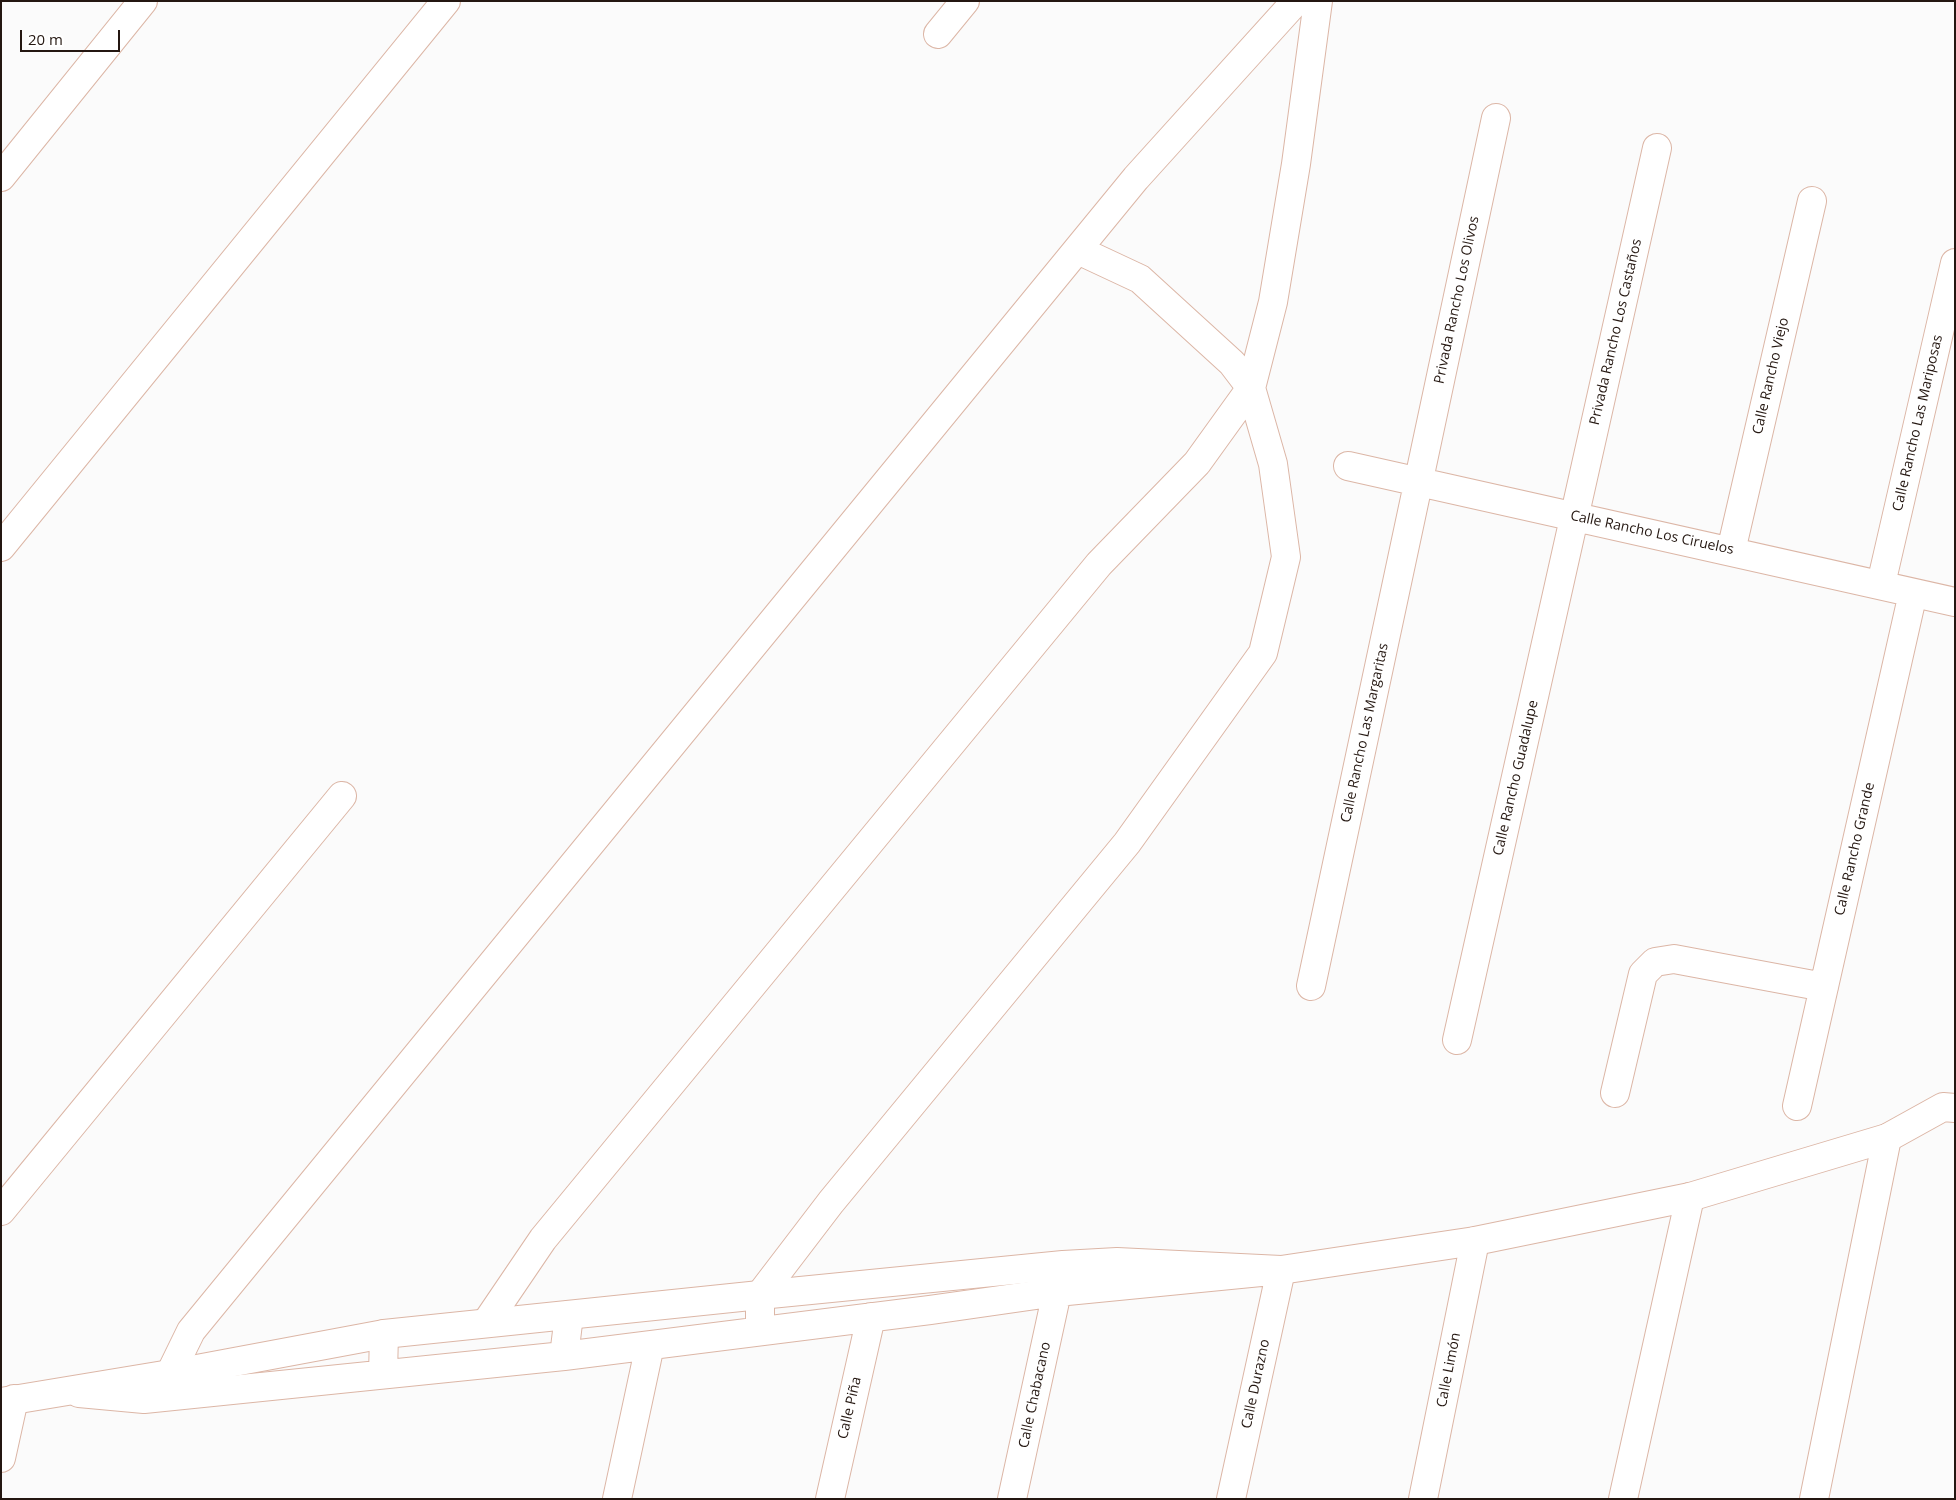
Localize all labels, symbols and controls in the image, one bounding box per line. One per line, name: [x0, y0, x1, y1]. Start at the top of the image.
scale bar: [22, 20, 122, 52]
text: 20 m: [28, 29, 63, 49]
street label: Privada Rancho Los Olivos: [1431, 215, 1483, 385]
street label: Privada Rancho Los Castaños: [1586, 237, 1646, 427]
street label: Calle Rancho Viejo: [1749, 316, 1793, 436]
street label: Calle Rancho Las Mariposas: [1889, 333, 1947, 513]
street label: Calle Rancho Los Ciruelos: [1569, 507, 1735, 559]
street label: Calle Rancho Las Margaritas: [1338, 642, 1392, 824]
street label: Calle Rancho Guadalupe: [1490, 699, 1542, 857]
street label: Calle Rancho Grande: [1831, 781, 1879, 917]
street label: Calle Limón: [1434, 1331, 1464, 1409]
street label: Calle Durazno: [1238, 1338, 1274, 1430]
street label: Calle Chabacano: [1016, 1340, 1054, 1450]
street label: Calle Piña: [835, 1375, 865, 1441]

